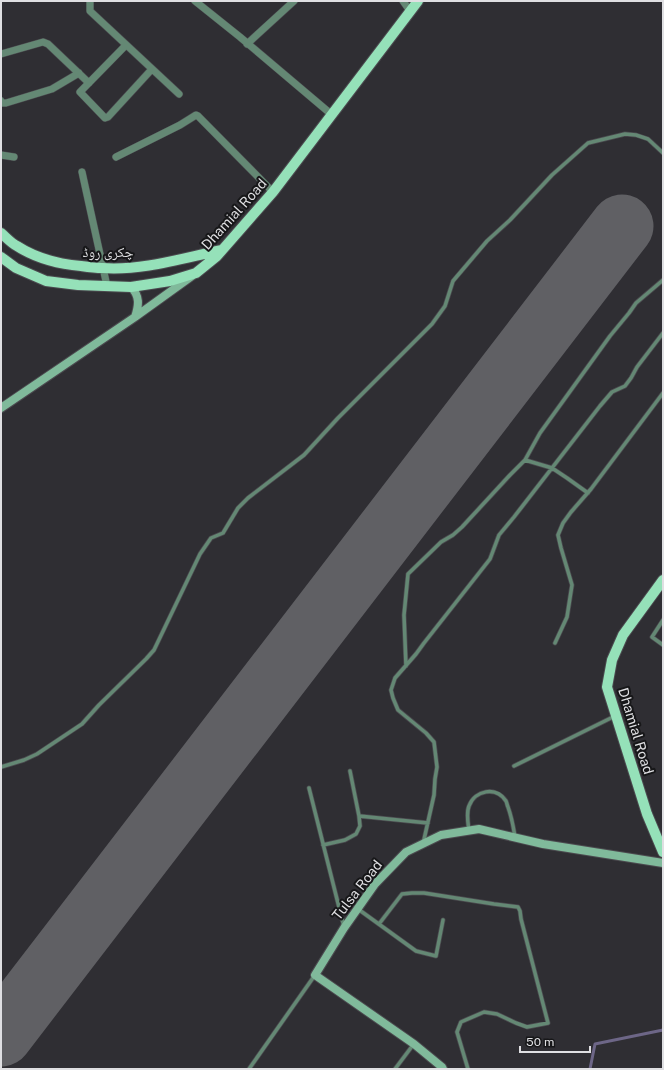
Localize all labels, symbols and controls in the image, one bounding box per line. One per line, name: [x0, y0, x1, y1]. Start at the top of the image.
street label: Dhamial Road: [198, 175, 270, 253]
street label: چکری روڈ: [83, 244, 133, 261]
street label: Dhamial Road: [615, 686, 657, 776]
street label: Tulsa Road: [329, 857, 385, 923]
scale bar: [520, 1028, 590, 1054]
text: 50 m: [526, 1035, 554, 1049]

